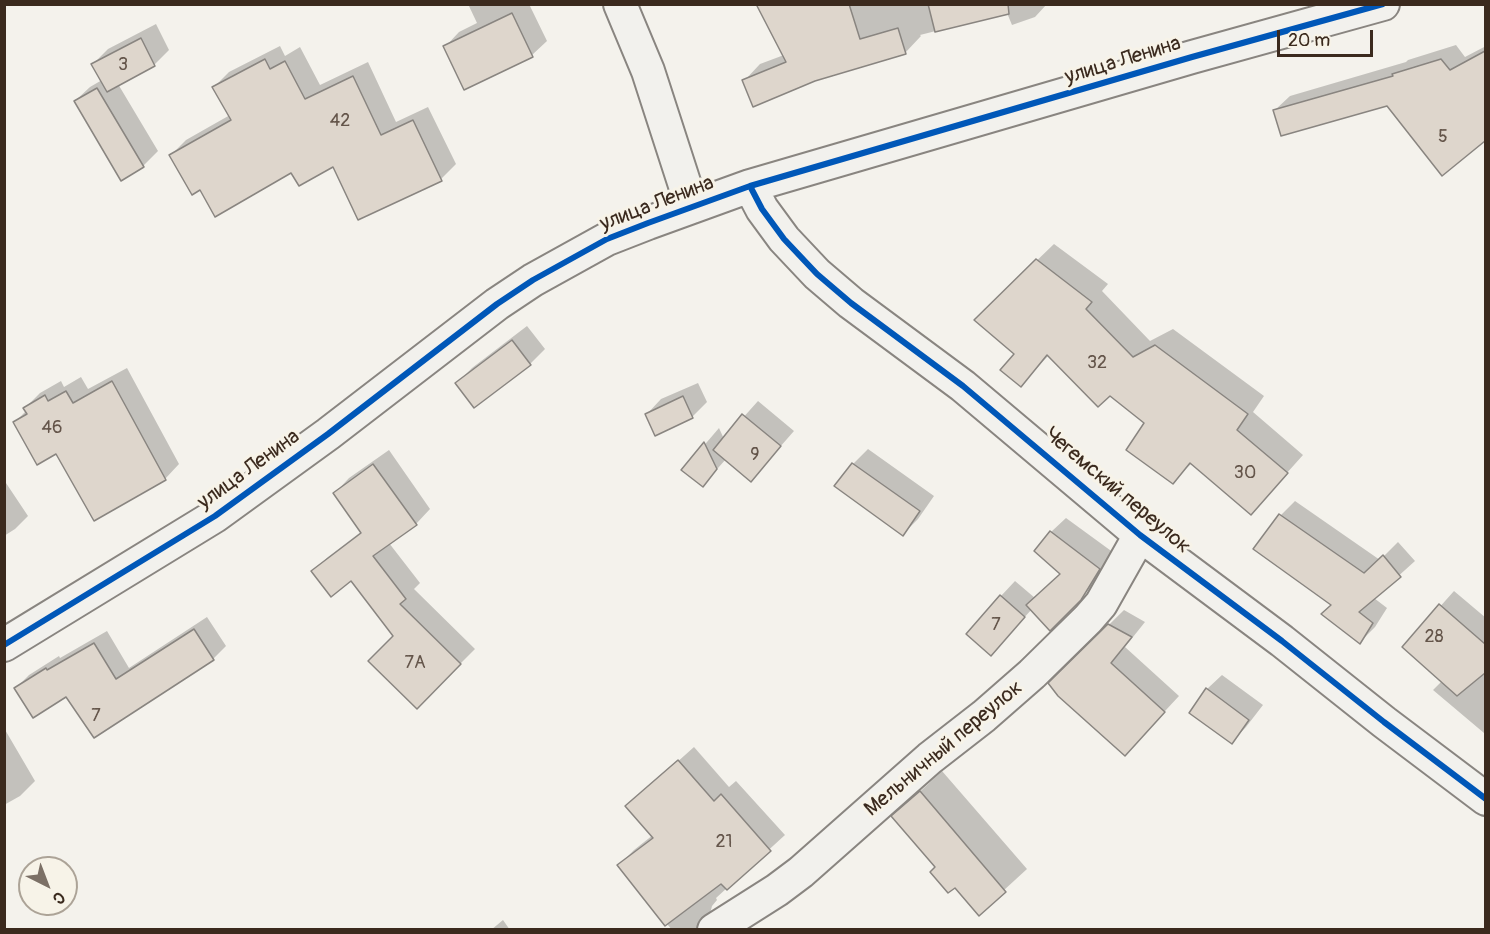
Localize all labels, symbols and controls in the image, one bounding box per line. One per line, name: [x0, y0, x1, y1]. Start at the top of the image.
scale bar: [1280, 18, 1376, 56]
text: 20 m: [1288, 29, 1330, 52]
street label: улица Ленина: [1062, 31, 1184, 91]
house number: 3: [118, 54, 128, 76]
house number: 42: [330, 110, 350, 132]
house number: 5: [1438, 126, 1448, 148]
street label: улица Ленина: [597, 171, 717, 237]
house number: 32: [1087, 352, 1107, 374]
house number: 46: [42, 417, 62, 439]
street label: Чегемский переулок: [1039, 422, 1195, 560]
street label: улица Ленина: [193, 425, 305, 515]
house number: 9: [750, 444, 760, 466]
house number: 30: [1234, 462, 1256, 484]
house number: 7: [991, 614, 1001, 636]
house number: 28: [1424, 626, 1444, 648]
house number: 7А: [404, 652, 426, 674]
street label: Мельничный переулок: [860, 675, 1028, 823]
house number: 7: [91, 705, 101, 727]
house number: 21: [715, 831, 733, 853]
north arrow: [18, 856, 78, 916]
text: С: [48, 887, 69, 909]

